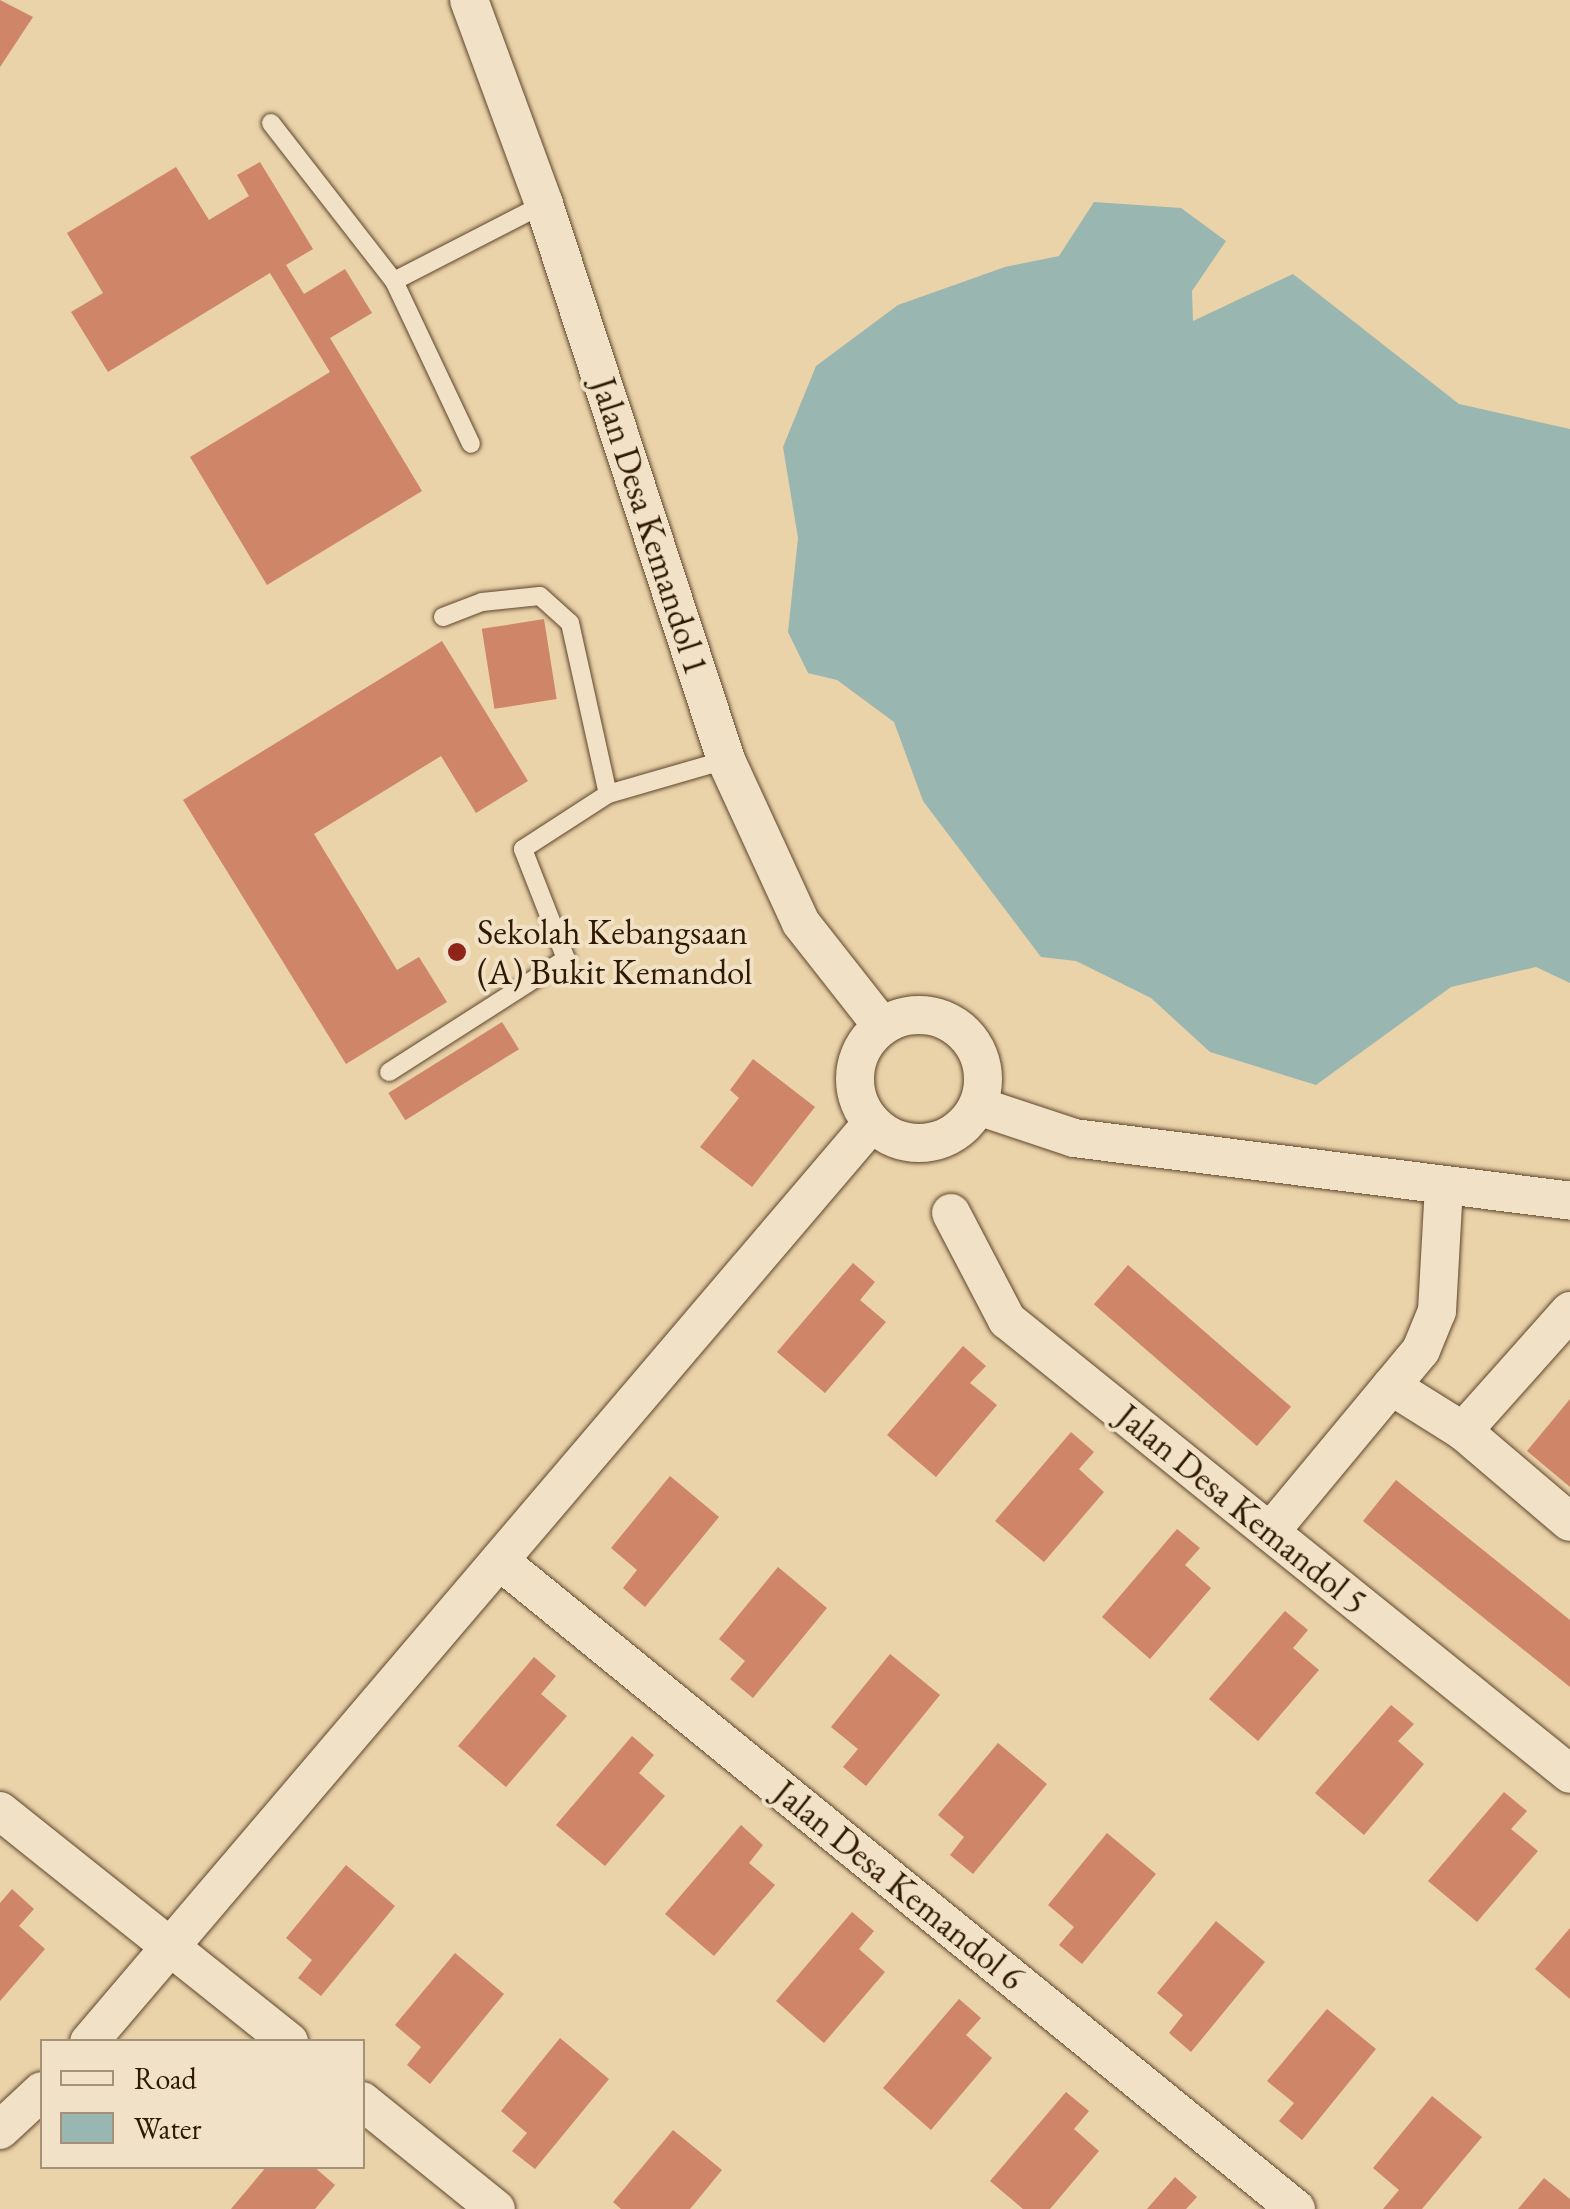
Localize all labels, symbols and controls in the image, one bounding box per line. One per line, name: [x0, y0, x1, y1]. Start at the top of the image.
street label: Jalan Desa Kemandol 1: [582, 372, 718, 680]
place label: Sekolah Kebangsaan (A) Bukit Kemandol: [477, 911, 752, 993]
marker: Sekolah Kebangsaan (A) Bukit Kemandol: [446, 941, 468, 963]
street label: Jalan Desa Kemandol 5: [1108, 1395, 1376, 1623]
street label: Jalan Desa Kemandol 6: [765, 1771, 1033, 1999]
legend: [40, 2039, 365, 2169]
text: Road: [134, 2059, 197, 2098]
text: Water: [134, 2109, 202, 2148]

